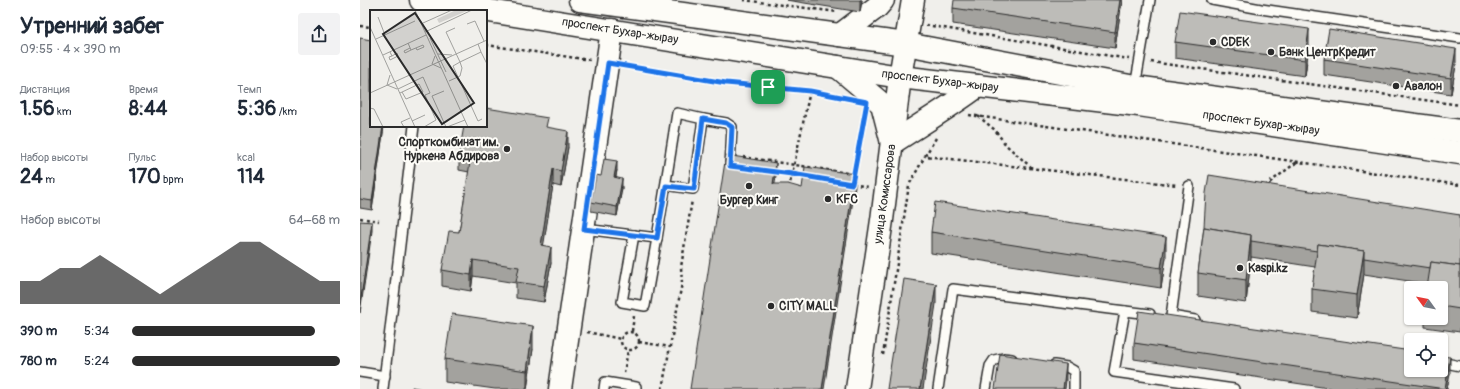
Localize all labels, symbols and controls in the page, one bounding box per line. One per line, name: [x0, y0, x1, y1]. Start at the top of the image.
inset map: [370, 10, 487, 127]
text: Утренний забег: [20, 12, 164, 40]
button: share: [298, 13, 340, 55]
street label: проспект Бухар-жырау: [561, 14, 679, 48]
place label: CDEK: [1221, 35, 1250, 50]
marker: CDEK: [1208, 37, 1218, 47]
text: 09:55 · 4 × 390 m: [20, 41, 121, 57]
place label: Банк ЦентрКредит: [1279, 45, 1377, 60]
marker: Банк ЦентрКредит: [1266, 47, 1276, 57]
street label: проспект Бухар-жырау: [881, 66, 999, 96]
pin: [751, 70, 785, 104]
icon: arrive: [757, 76, 779, 98]
place label: Авалон: [1404, 79, 1442, 94]
marker: Авалон: [1391, 81, 1401, 91]
text: Дистанция: [20, 83, 70, 96]
text: Время: [129, 83, 158, 96]
text: Темп: [237, 83, 262, 96]
text: 1.56: [20, 96, 55, 121]
text: 8:44: [129, 96, 167, 121]
text: 5:36: [237, 96, 276, 121]
text: km: [55, 105, 71, 118]
text: /km: [276, 105, 297, 118]
street label: проспект Бухар-жырау: [1202, 107, 1320, 139]
place label: Спорткомбинат им. Нуркена Абдирова: [399, 135, 499, 164]
street label: улица Комиссарова: [870, 143, 899, 246]
marker: Спорткомбинат им. Нуркена Абдирова: [502, 144, 512, 154]
text: Набор высоты: [20, 151, 88, 164]
text: Пульс: [129, 151, 156, 164]
text: kcal: [237, 151, 255, 164]
text: 24: [20, 164, 43, 189]
text: 170: [129, 164, 161, 189]
text: 114: [237, 164, 265, 189]
text: m: [43, 173, 55, 186]
text: bpm: [161, 173, 183, 186]
marker: Бургер Кинг: [744, 181, 754, 191]
place label: KFC: [836, 192, 858, 207]
place label: Бургер Кинг: [720, 193, 779, 208]
marker: KFC: [823, 194, 833, 204]
text: Набор высоты: [20, 212, 101, 228]
text: 64–68 m: [289, 212, 340, 228]
place label: Kaspi.kz: [1248, 261, 1289, 276]
marker: Kaspi.kz: [1235, 263, 1245, 273]
north arrow: [1404, 281, 1448, 325]
map controls: [1404, 281, 1448, 377]
place label: CITY MALL: [779, 299, 836, 314]
marker: CITY MALL: [766, 301, 776, 311]
text: 390 m: [20, 323, 57, 339]
text: 5:34: [84, 323, 109, 339]
button: locate: [1404, 333, 1448, 377]
text: 780 m: [20, 353, 57, 369]
text: 5:24: [84, 353, 109, 369]

